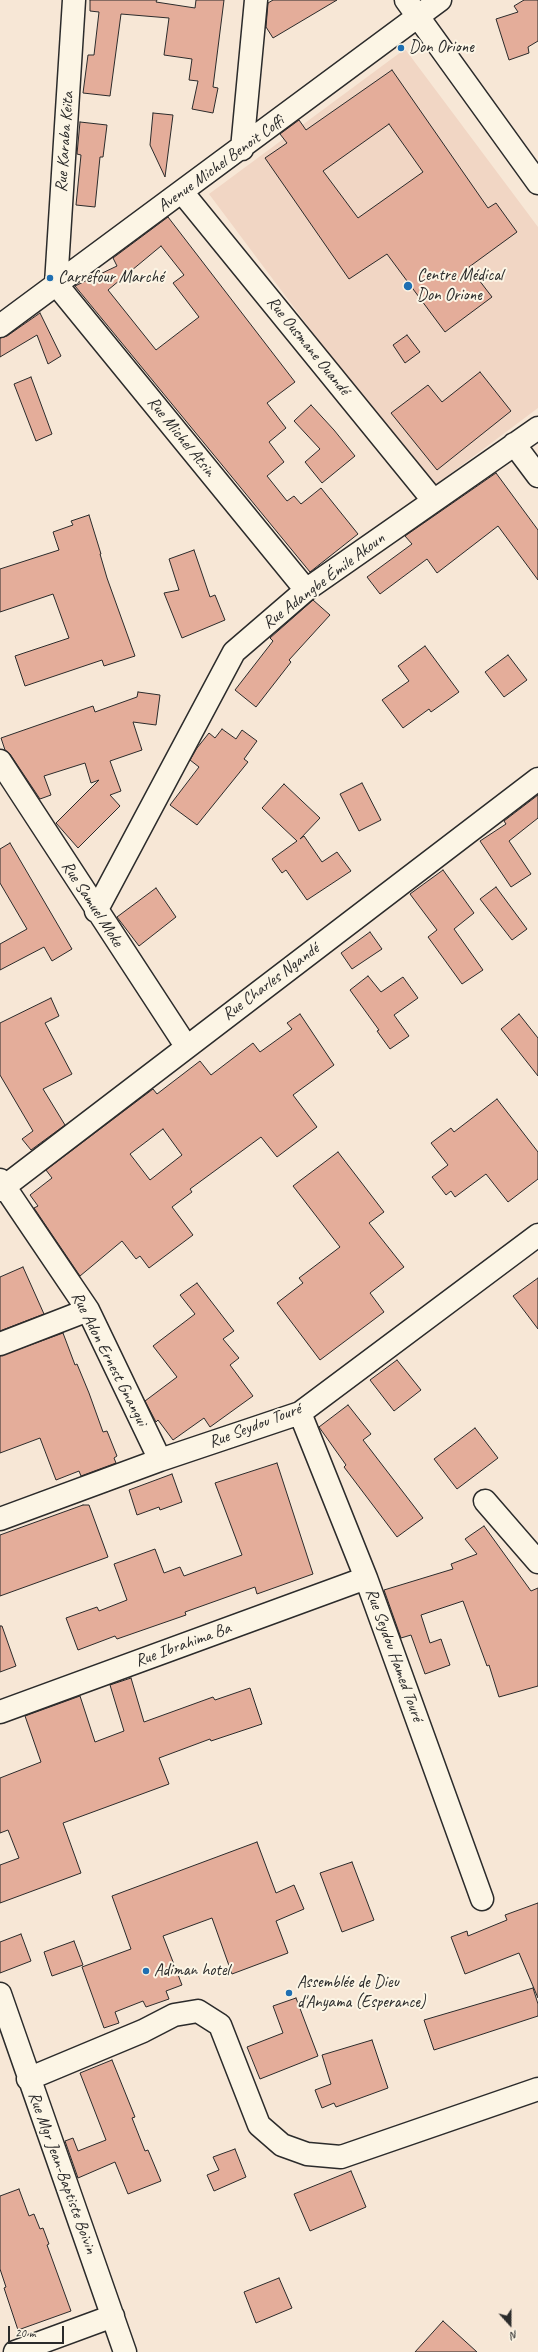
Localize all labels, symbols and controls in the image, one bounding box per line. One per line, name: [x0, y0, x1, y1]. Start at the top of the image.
place label: Don Orione: [409, 38, 474, 58]
marker: Don Orione: [396, 43, 406, 53]
street label: Rue Karaba Keïta: [51, 91, 79, 193]
street label: Avenue Michel Benoit Coffi: [154, 111, 288, 217]
place label: Centre Médical Don Orione: [417, 266, 503, 306]
place label: Carrefour Marché: [58, 268, 164, 288]
marker: Carrefour Marché: [45, 273, 55, 283]
marker: Centre Médical Don Orione: [402, 280, 414, 292]
street label: Rue Ousmane Ouandé: [262, 293, 354, 399]
street label: Rue Michel Atsin: [142, 393, 220, 481]
street label: Rue Adangbe Émile Akoun: [259, 529, 389, 633]
street label: Rue Samuel Moke: [57, 857, 127, 951]
street label: Rue Charles Ngandé: [219, 939, 323, 1025]
street label: Rue Adon Ernest Gnangui: [66, 1288, 152, 1430]
street label: Rue Seydou Touré: [206, 1399, 304, 1453]
street label: Rue Seydou Hamed Touré: [360, 1586, 428, 1724]
street label: Rue Ibrahima Ba: [132, 1618, 234, 1672]
place label: Adiman hotel: [154, 1961, 229, 1981]
marker: Adiman hotel: [141, 1966, 151, 1976]
place label: Assemblée de Dieu d'Anyama (Esperance): [297, 1973, 425, 2013]
marker: Assemblée de Dieu d'Anyama (Esperance): [284, 1988, 294, 1998]
street label: Rue Mgr Jean-Baptiste Boivin: [23, 2089, 101, 2257]
north arrow: [490, 2304, 530, 2344]
scale bar: [10, 2318, 66, 2344]
text: 20 m: [15, 2325, 35, 2341]
text: N: [509, 2327, 520, 2343]

